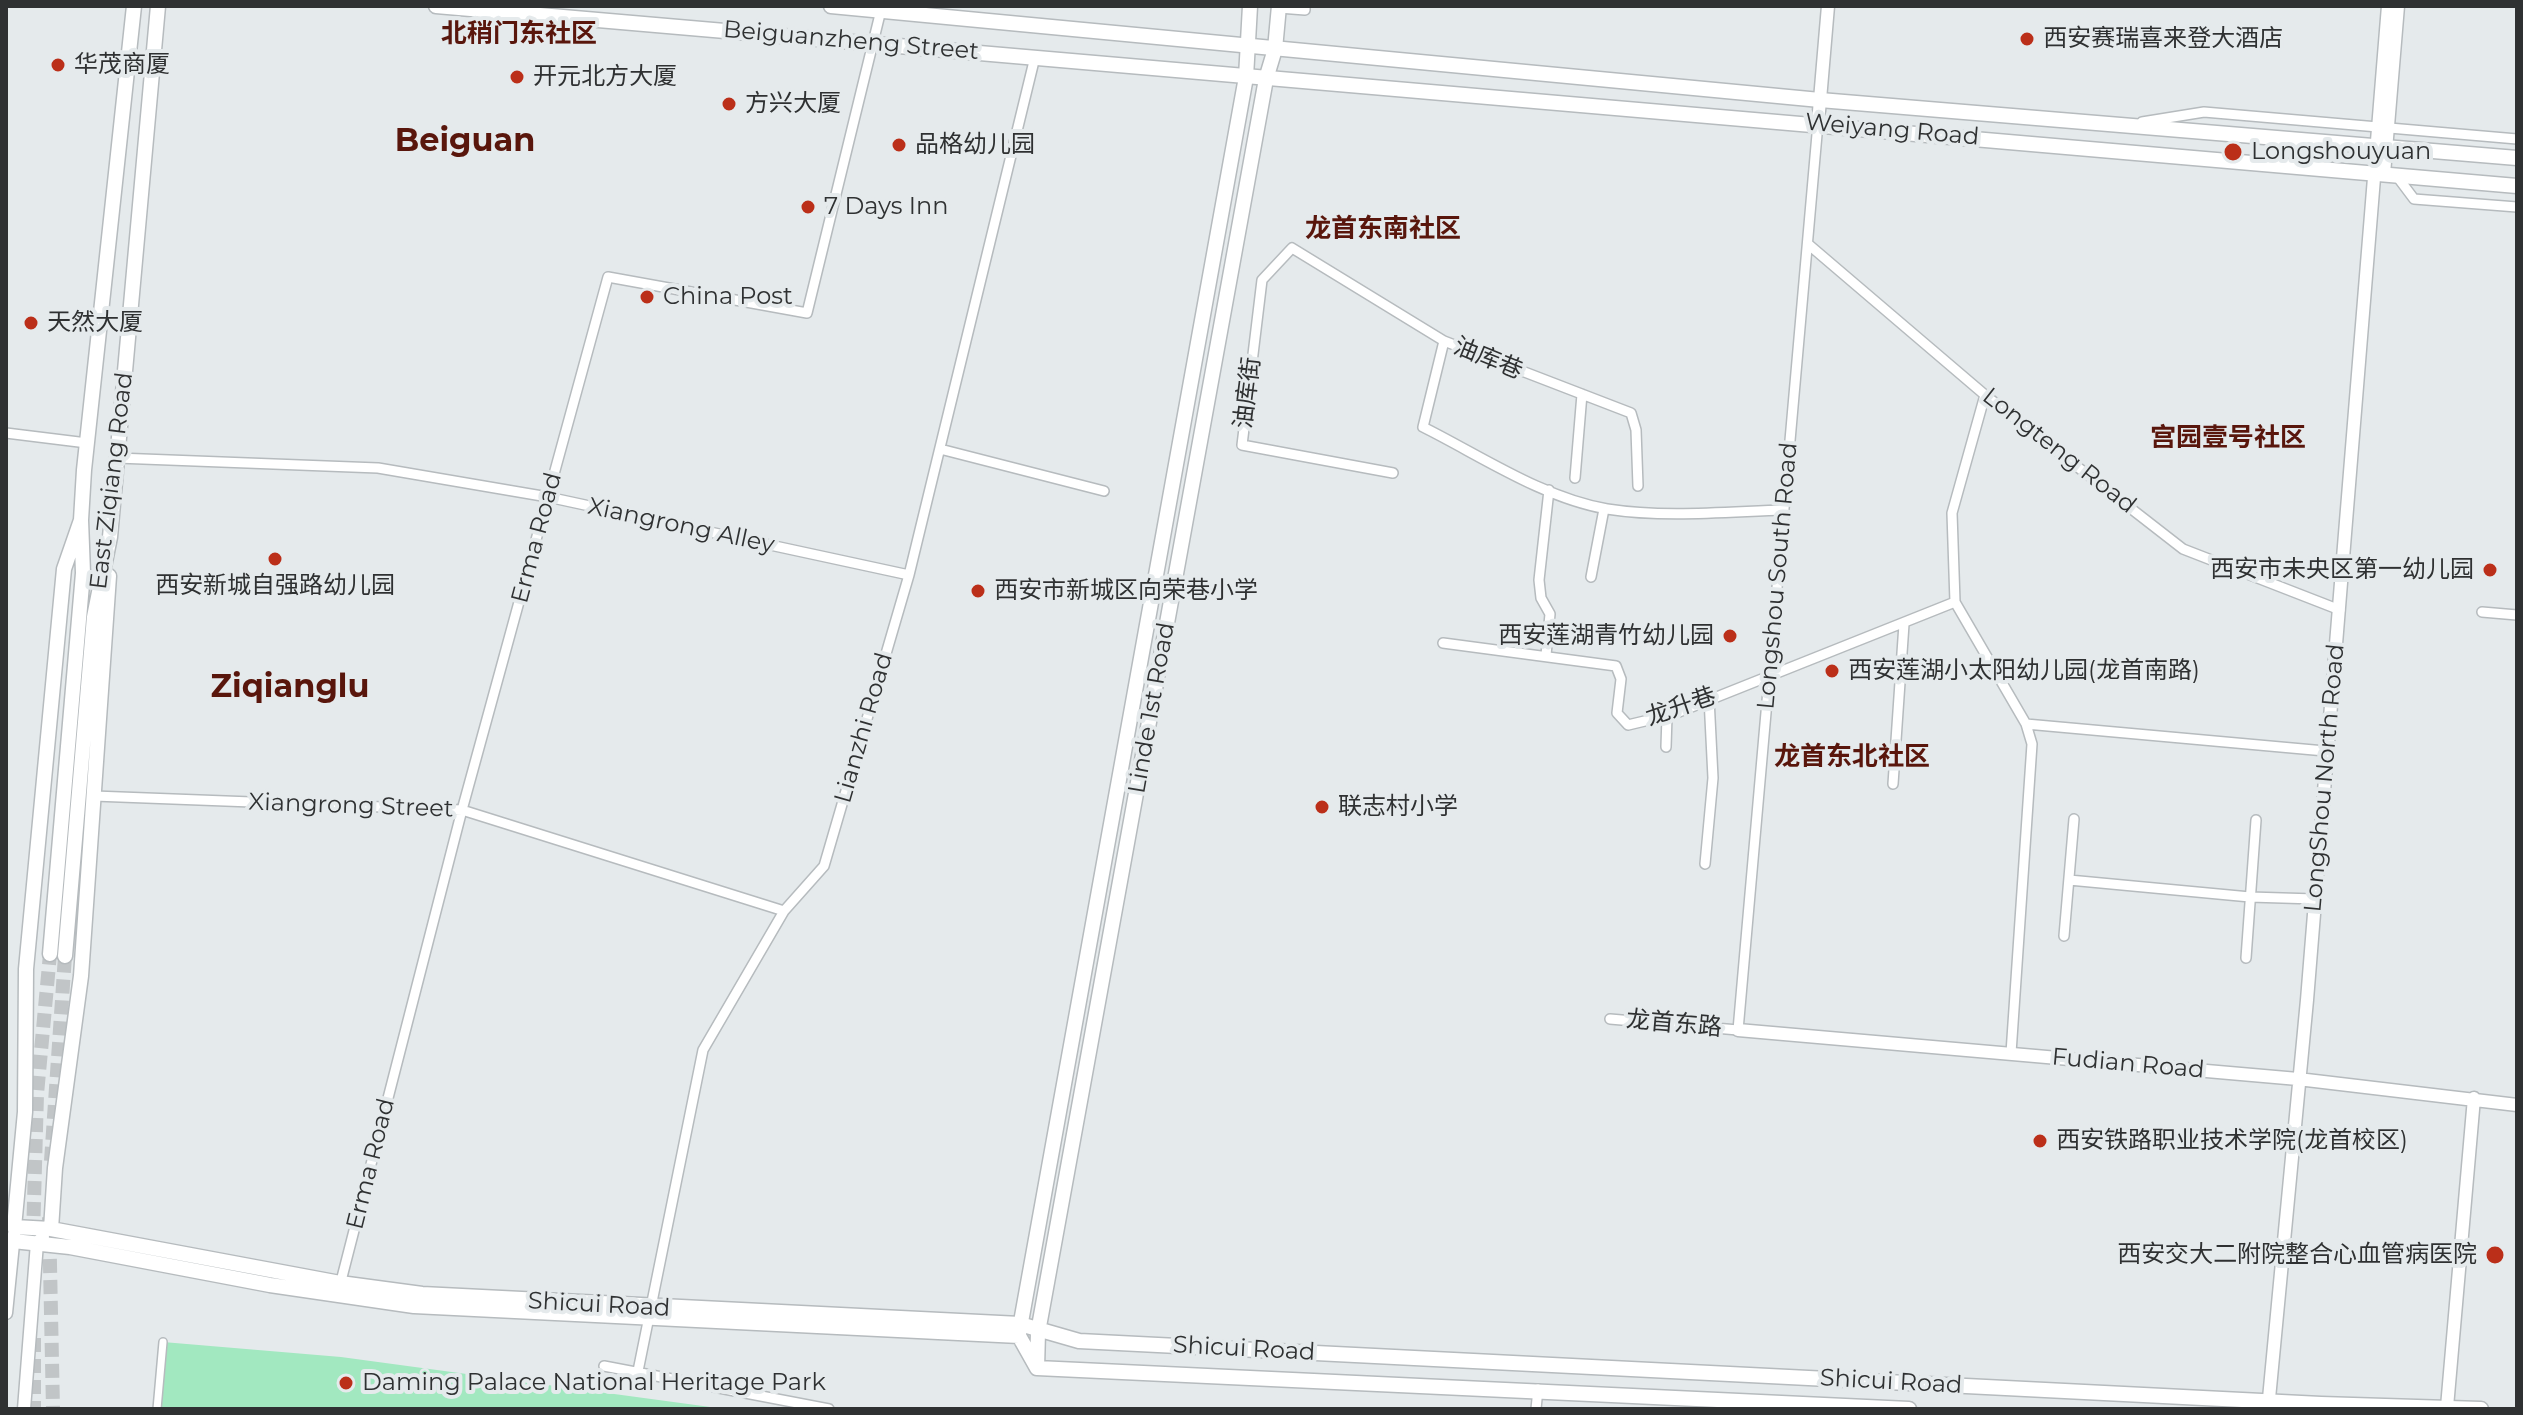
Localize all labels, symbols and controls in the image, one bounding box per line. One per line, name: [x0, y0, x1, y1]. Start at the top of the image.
street label: Beiguanzheng Street: [722, 15, 980, 67]
district label: 北稍门东社区: [441, 18, 597, 50]
place label: 西安赛瑞喜来登大酒店: [2043, 25, 2283, 53]
marker: 西安赛瑞喜来登大酒店: [2018, 30, 2036, 48]
place label: 华茂商厦: [74, 51, 170, 79]
marker: 华茂商厦: [49, 56, 67, 74]
place label: 开元北方大厦: [533, 63, 677, 91]
marker: 开元北方大厦: [508, 68, 526, 86]
place label: 方兴大厦: [745, 90, 841, 118]
marker: 方兴大厦: [720, 95, 738, 113]
street label: Weiyang Road: [1804, 108, 1980, 152]
district label: Beiguan: [395, 123, 535, 161]
place label: 品格幼儿园: [915, 131, 1035, 159]
marker: 品格幼儿园: [890, 136, 908, 154]
place label: Longshouyuan: [2251, 138, 2431, 166]
marker: Longshouyuan: [2222, 141, 2244, 163]
place label: 7 Days Inn: [824, 193, 949, 221]
marker: 7 Days Inn: [799, 198, 817, 216]
district label: 龙首东南社区: [1305, 213, 1461, 245]
place label: China Post: [663, 283, 793, 311]
marker: China Post: [638, 288, 656, 306]
place label: 天然大厦: [47, 309, 143, 337]
marker: 天然大厦: [22, 314, 40, 332]
street label: 油库巷: [1449, 332, 1527, 386]
street label: 油库街: [1229, 356, 1267, 430]
street label: East Ziqiang Road: [84, 371, 140, 591]
street label: Longteng Road: [1976, 382, 2142, 520]
district label: 宫园壹号社区: [2150, 422, 2306, 454]
street label: Longshou South Road: [1752, 441, 1804, 711]
street label: Erma Road: [506, 469, 568, 607]
street label: Xiangrong Alley: [585, 492, 777, 560]
marker: 西安新城自强路幼儿园: [266, 550, 284, 568]
place label: 西安市未央区第一幼儿园: [2210, 556, 2474, 584]
marker: 西安市未央区第一幼儿园: [2481, 561, 2499, 579]
place label: 西安新城自强路幼儿园: [155, 572, 395, 600]
place label: 西安市新城区向荣巷小学: [994, 577, 1258, 605]
marker: 西安市新城区向荣巷小学: [969, 582, 987, 600]
street label: Linde 1st Road: [1123, 620, 1181, 796]
place label: 西安莲湖青竹幼儿园: [1498, 622, 1714, 650]
marker: 西安莲湖青竹幼儿园: [1721, 627, 1739, 645]
street label: LongShou North Road: [2299, 643, 2351, 913]
street label: Lianzhi Road: [829, 650, 899, 806]
place label: 西安莲湖小太阳幼儿园(龙首南路): [1848, 657, 2200, 685]
marker: 西安莲湖小太阳幼儿园(龙首南路): [1823, 662, 1841, 680]
district label: Ziqianglu: [211, 669, 369, 707]
street label: 龙升巷: [1642, 682, 1720, 732]
district label: 龙首东北社区: [1774, 741, 1930, 773]
street label: Xiangrong Street: [248, 788, 454, 824]
place label: 联志村小学: [1338, 793, 1458, 821]
marker: 联志村小学: [1313, 798, 1331, 816]
street label: 龙首东路: [1625, 1005, 1723, 1043]
street label: Fudian Road: [2051, 1043, 2205, 1085]
street label: Erma Road: [341, 1095, 401, 1233]
place label: 西安铁路职业技术学院(龙首校区): [2056, 1127, 2408, 1155]
marker: 西安铁路职业技术学院(龙首校区): [2031, 1132, 2049, 1150]
place label: 西安交大二附院整合心血管病医院: [2117, 1241, 2477, 1269]
marker: 西安交大二附院整合心血管病医院: [2484, 1244, 2506, 1266]
street label: Shicui Road: [527, 1287, 671, 1323]
street label: Shicui Road: [1172, 1331, 1316, 1367]
street label: Shicui Road: [1819, 1364, 1963, 1400]
place label: Daming Palace National Heritage Park: [362, 1369, 826, 1397]
marker: Daming Palace National Heritage Park: [337, 1374, 355, 1392]

